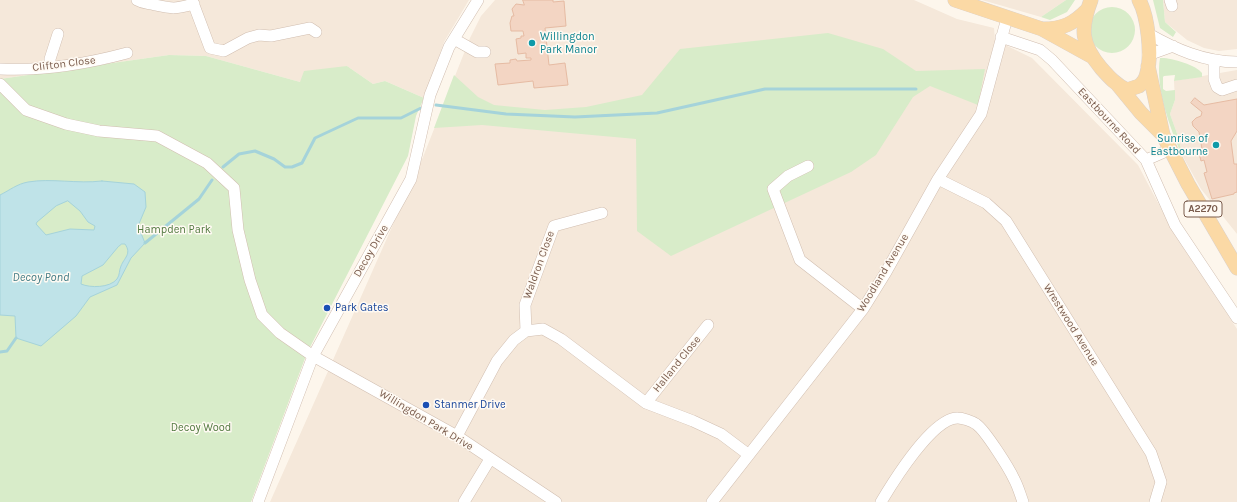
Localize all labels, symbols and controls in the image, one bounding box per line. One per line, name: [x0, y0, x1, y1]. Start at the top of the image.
place label: Willingdon Park Manor: [540, 30, 597, 56]
marker: Willingdon Park Manor: [527, 38, 537, 48]
street label: Clifton Close: [32, 54, 96, 74]
street label: Eastbourne Road: [1075, 85, 1143, 157]
place label: Sunrise of Eastbourne: [1150, 132, 1208, 158]
marker: Sunrise of Eastbourne: [1211, 140, 1221, 150]
road number: A2270: [1184, 201, 1222, 217]
park label: Hampden Park: [137, 223, 211, 237]
street label: Decoy Drive: [351, 223, 391, 279]
street label: Waldron Close: [521, 229, 557, 301]
street label: Woodland Avenue: [854, 231, 912, 315]
water label: Decoy Pond: [13, 271, 69, 285]
street label: Wrestwood Avenue: [1040, 281, 1102, 369]
place label: Park Gates: [335, 301, 389, 315]
marker: Park Gates: [322, 303, 332, 313]
street label: Halland Close: [650, 333, 704, 395]
street label: Willingdon Park Drive: [376, 387, 476, 453]
place label: Stanmer Drive: [434, 398, 506, 412]
marker: Stanmer Drive: [421, 400, 431, 410]
park label: Decoy Wood: [171, 421, 231, 435]

